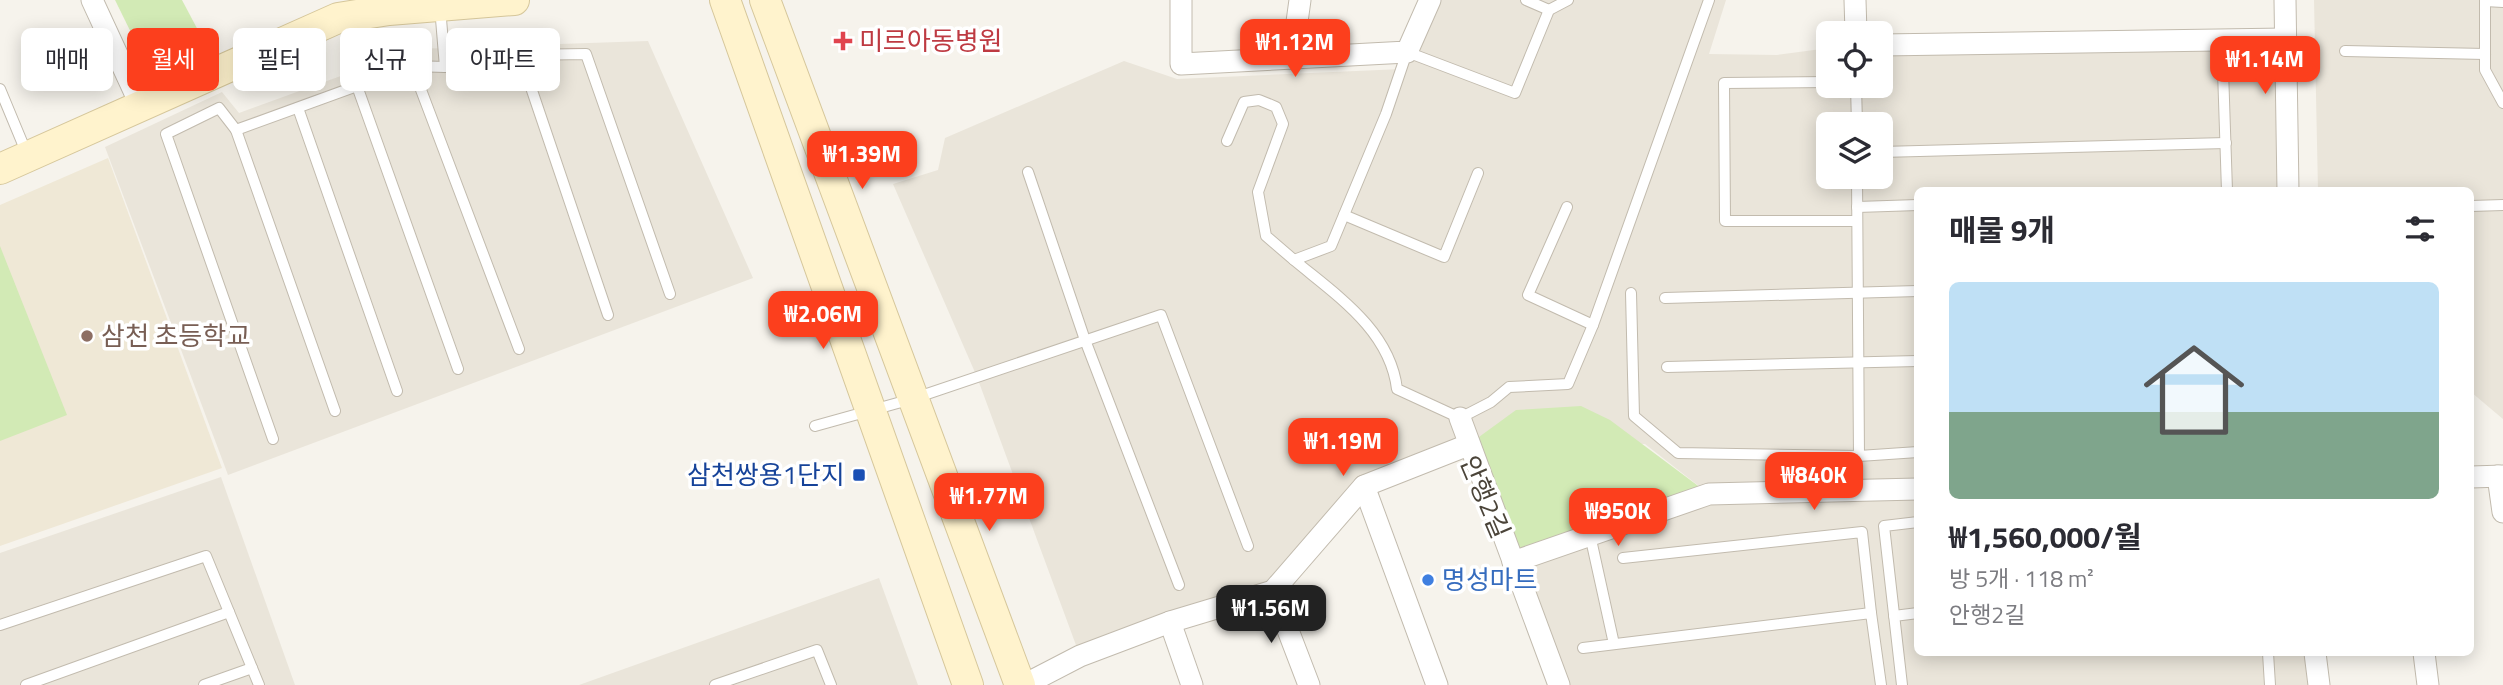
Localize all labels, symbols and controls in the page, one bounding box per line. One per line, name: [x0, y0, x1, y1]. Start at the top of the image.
pin: ₩1.12M: [1238, 20, 1352, 79]
place label: 미르아동병원: [859, 21, 1003, 60]
map controls: [1816, 21, 1893, 189]
button: locate: [1816, 21, 1893, 98]
text: ₩1.12M: [1256, 24, 1334, 59]
chip: 매매: [21, 28, 113, 91]
chip: 월세: [127, 28, 219, 91]
chip: 필터: [233, 28, 326, 91]
chip: 신규: [340, 28, 432, 91]
chip: 아파트: [446, 28, 560, 91]
marker: 미르아동병원: [833, 31, 853, 51]
pin: ₩1.14M: [2208, 36, 2322, 96]
text: ₩1.14M: [2226, 41, 2304, 76]
button: layers: [1816, 112, 1893, 189]
pin: ₩1.39M: [805, 132, 919, 191]
text: ₩1.39M: [823, 136, 901, 171]
text: 매물 9개: [1949, 207, 2055, 253]
icon: filters: [2401, 210, 2439, 248]
pin: ₩2.06M: [766, 292, 880, 351]
text: ₩2.06M: [784, 296, 862, 331]
place label: 삼천 초등학교: [101, 316, 250, 355]
icon: home: [2131, 327, 2257, 453]
marker: 삼천 초등학교: [79, 328, 95, 344]
pin: ₩1.19M: [1286, 419, 1400, 478]
text: ₩1.19M: [1304, 423, 1382, 458]
street label: 안행2길: [1451, 449, 1520, 544]
pin: ₩840K: [1765, 452, 1863, 512]
place label: 삼천쌍용1단지: [687, 455, 845, 494]
text: ₩840K: [1781, 457, 1847, 492]
marker: 삼천쌍용1단지: [851, 467, 867, 483]
pin: ₩1.77M: [932, 474, 1046, 533]
text: ₩1.77M: [950, 478, 1028, 513]
pin: ₩950K: [1569, 489, 1667, 548]
text: ₩950K: [1585, 493, 1651, 528]
text: ₩1,560,000/월: [1949, 514, 2142, 560]
place label: 명성마트: [1442, 560, 1538, 599]
text: 방 5개 · 118 m²: [1949, 561, 2094, 596]
marker: 명성마트: [1420, 572, 1436, 588]
pin: ₩1.56M: [1214, 586, 1328, 645]
text: ₩1.56M: [1232, 590, 1310, 625]
text: 안행2길: [1949, 597, 2025, 632]

